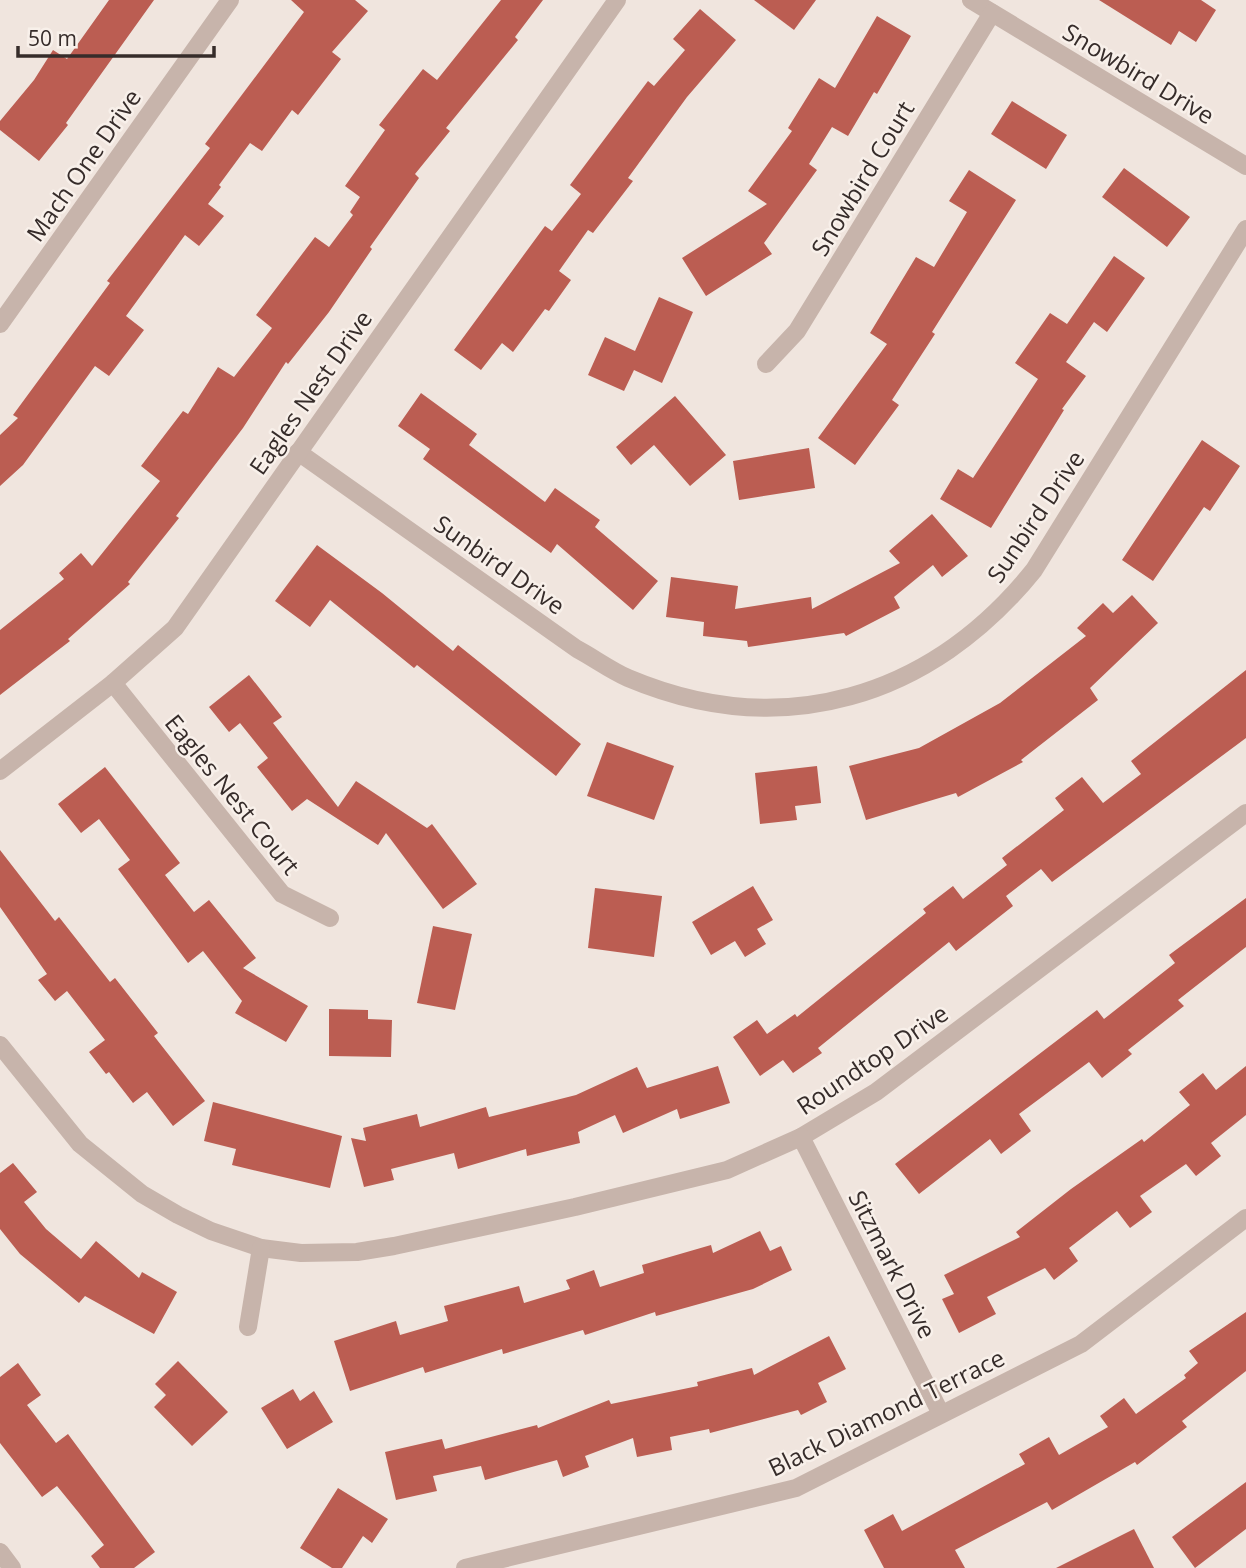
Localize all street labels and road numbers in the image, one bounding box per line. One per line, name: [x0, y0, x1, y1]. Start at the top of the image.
street label: Snowbird Drive: [1057, 15, 1221, 131]
street label: Mach One Drive: [18, 82, 148, 248]
street label: Snowbird Court: [803, 94, 921, 262]
street label: Eagles Nest Drive: [241, 303, 379, 481]
street label: Sunbird Drive: [979, 443, 1091, 589]
street label: Sunbird Drive: [428, 507, 572, 621]
street label: Eagles Nest Court: [158, 707, 308, 881]
street label: Roundtop Drive: [790, 996, 954, 1122]
street label: Sitzmark Drive: [842, 1184, 944, 1344]
street label: Black Diamond Terrace: [762, 1340, 1010, 1484]

